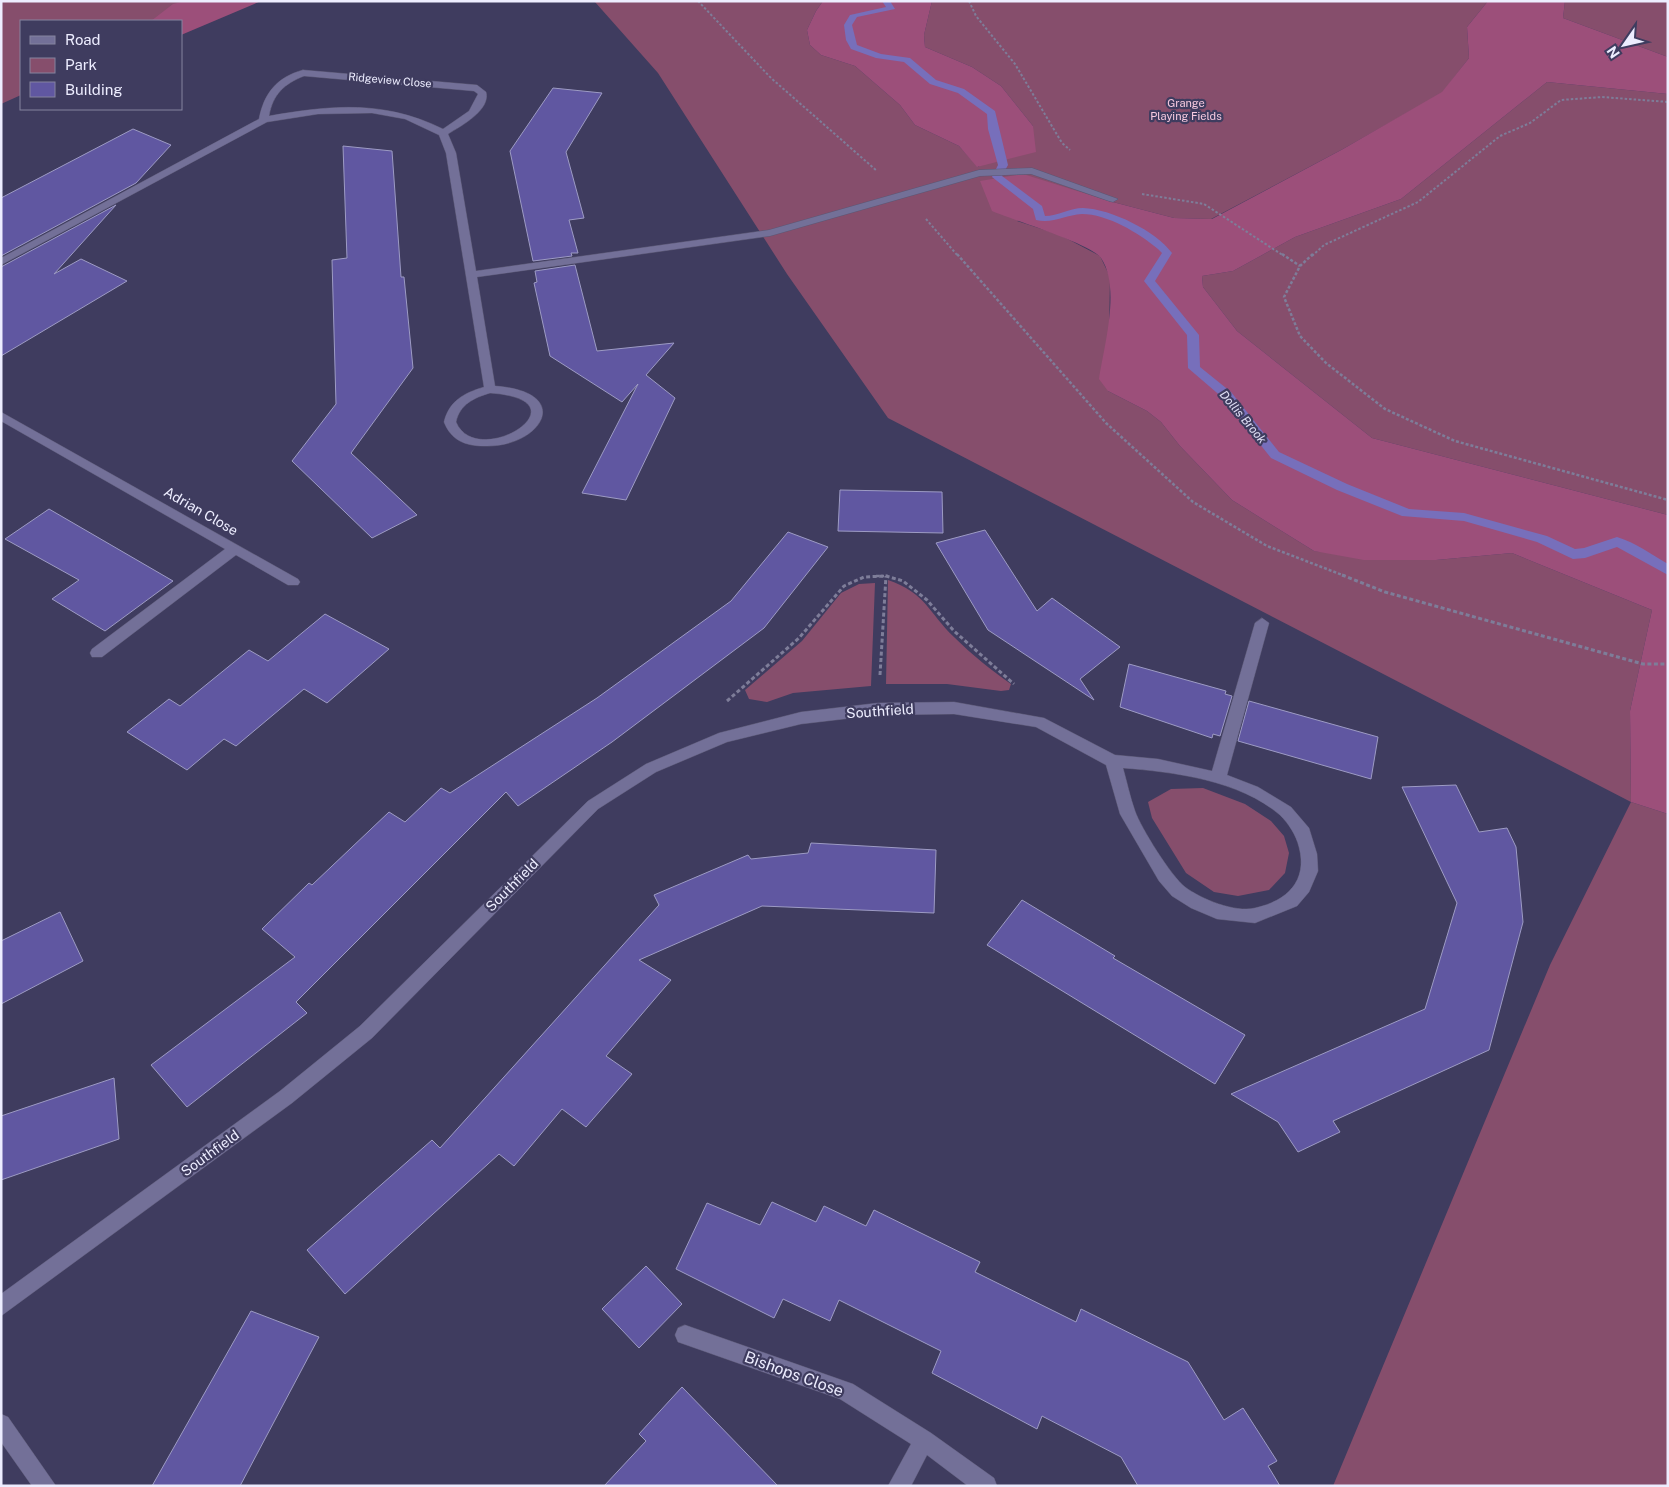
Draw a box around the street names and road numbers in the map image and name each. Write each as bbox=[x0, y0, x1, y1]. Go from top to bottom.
street label: Ridgeview Close bbox=[348, 70, 432, 90]
street label: Adrian Close bbox=[161, 483, 241, 539]
street label: Southfield bbox=[846, 701, 914, 721]
street label: Southfield bbox=[482, 855, 542, 915]
street label: Southfield bbox=[178, 1127, 242, 1179]
street label: Bishops Close bbox=[742, 1347, 846, 1401]

